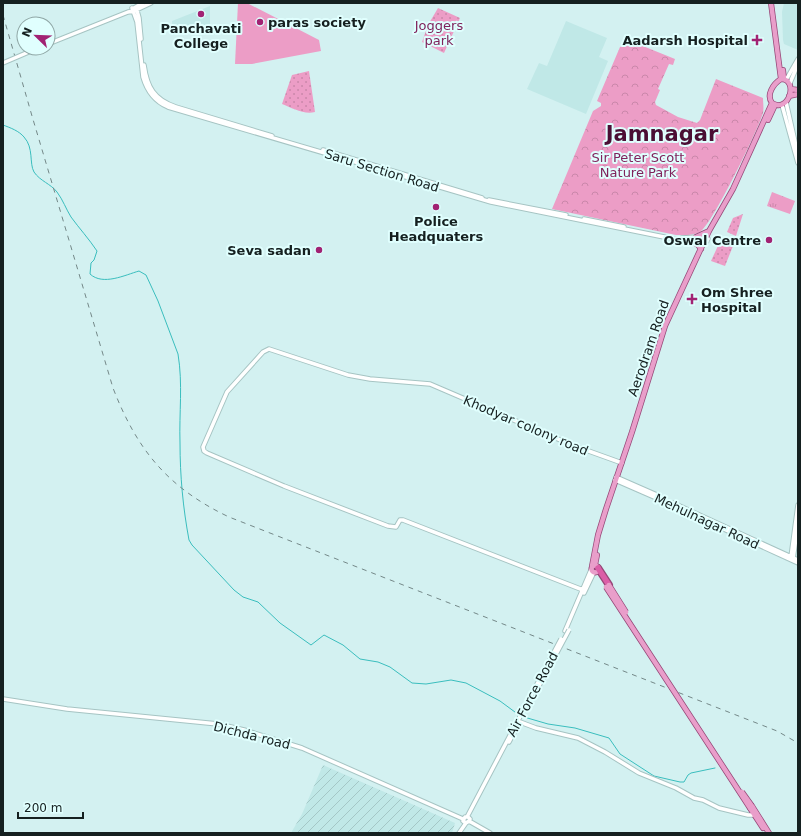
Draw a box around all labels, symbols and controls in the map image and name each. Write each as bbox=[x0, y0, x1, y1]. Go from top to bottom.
marker: Panchavati College bbox=[196, 9, 206, 19]
place label: paras society bbox=[268, 15, 366, 30]
north arrow bbox=[16, 16, 56, 56]
marker: paras society bbox=[255, 17, 265, 27]
park label: Joggers park bbox=[414, 18, 463, 48]
place label: Panchavati College bbox=[161, 21, 241, 51]
text: N bbox=[19, 26, 35, 39]
place label: Aadarsh Hospital bbox=[622, 33, 748, 48]
marker: Aadarsh Hospital bbox=[751, 34, 763, 46]
district label: Jamnagar bbox=[604, 122, 719, 146]
street label: Saru Section Road bbox=[323, 146, 441, 195]
park label: Sir Peter Scott Nature Park bbox=[592, 150, 684, 180]
marker: Police Headquaters bbox=[431, 202, 441, 212]
place label: Police Headquaters bbox=[389, 214, 483, 244]
place label: Oswal Centre bbox=[663, 233, 761, 248]
marker: Oswal Centre bbox=[764, 235, 774, 245]
place label: Seva sadan bbox=[227, 243, 311, 258]
marker: Seva sadan bbox=[314, 245, 324, 255]
place label: Om Shree Hospital bbox=[701, 285, 773, 315]
marker: Om Shree Hospital bbox=[686, 293, 698, 305]
street label: Aerodram Road bbox=[625, 298, 672, 398]
street label: Khodyar colony road bbox=[461, 392, 590, 459]
street label: Mehulnagar Road bbox=[652, 491, 762, 552]
street label: Air Force Road bbox=[504, 649, 561, 739]
street label: Dichda road bbox=[212, 719, 292, 752]
scale bar bbox=[18, 794, 83, 820]
text: 200 m bbox=[24, 801, 62, 815]

